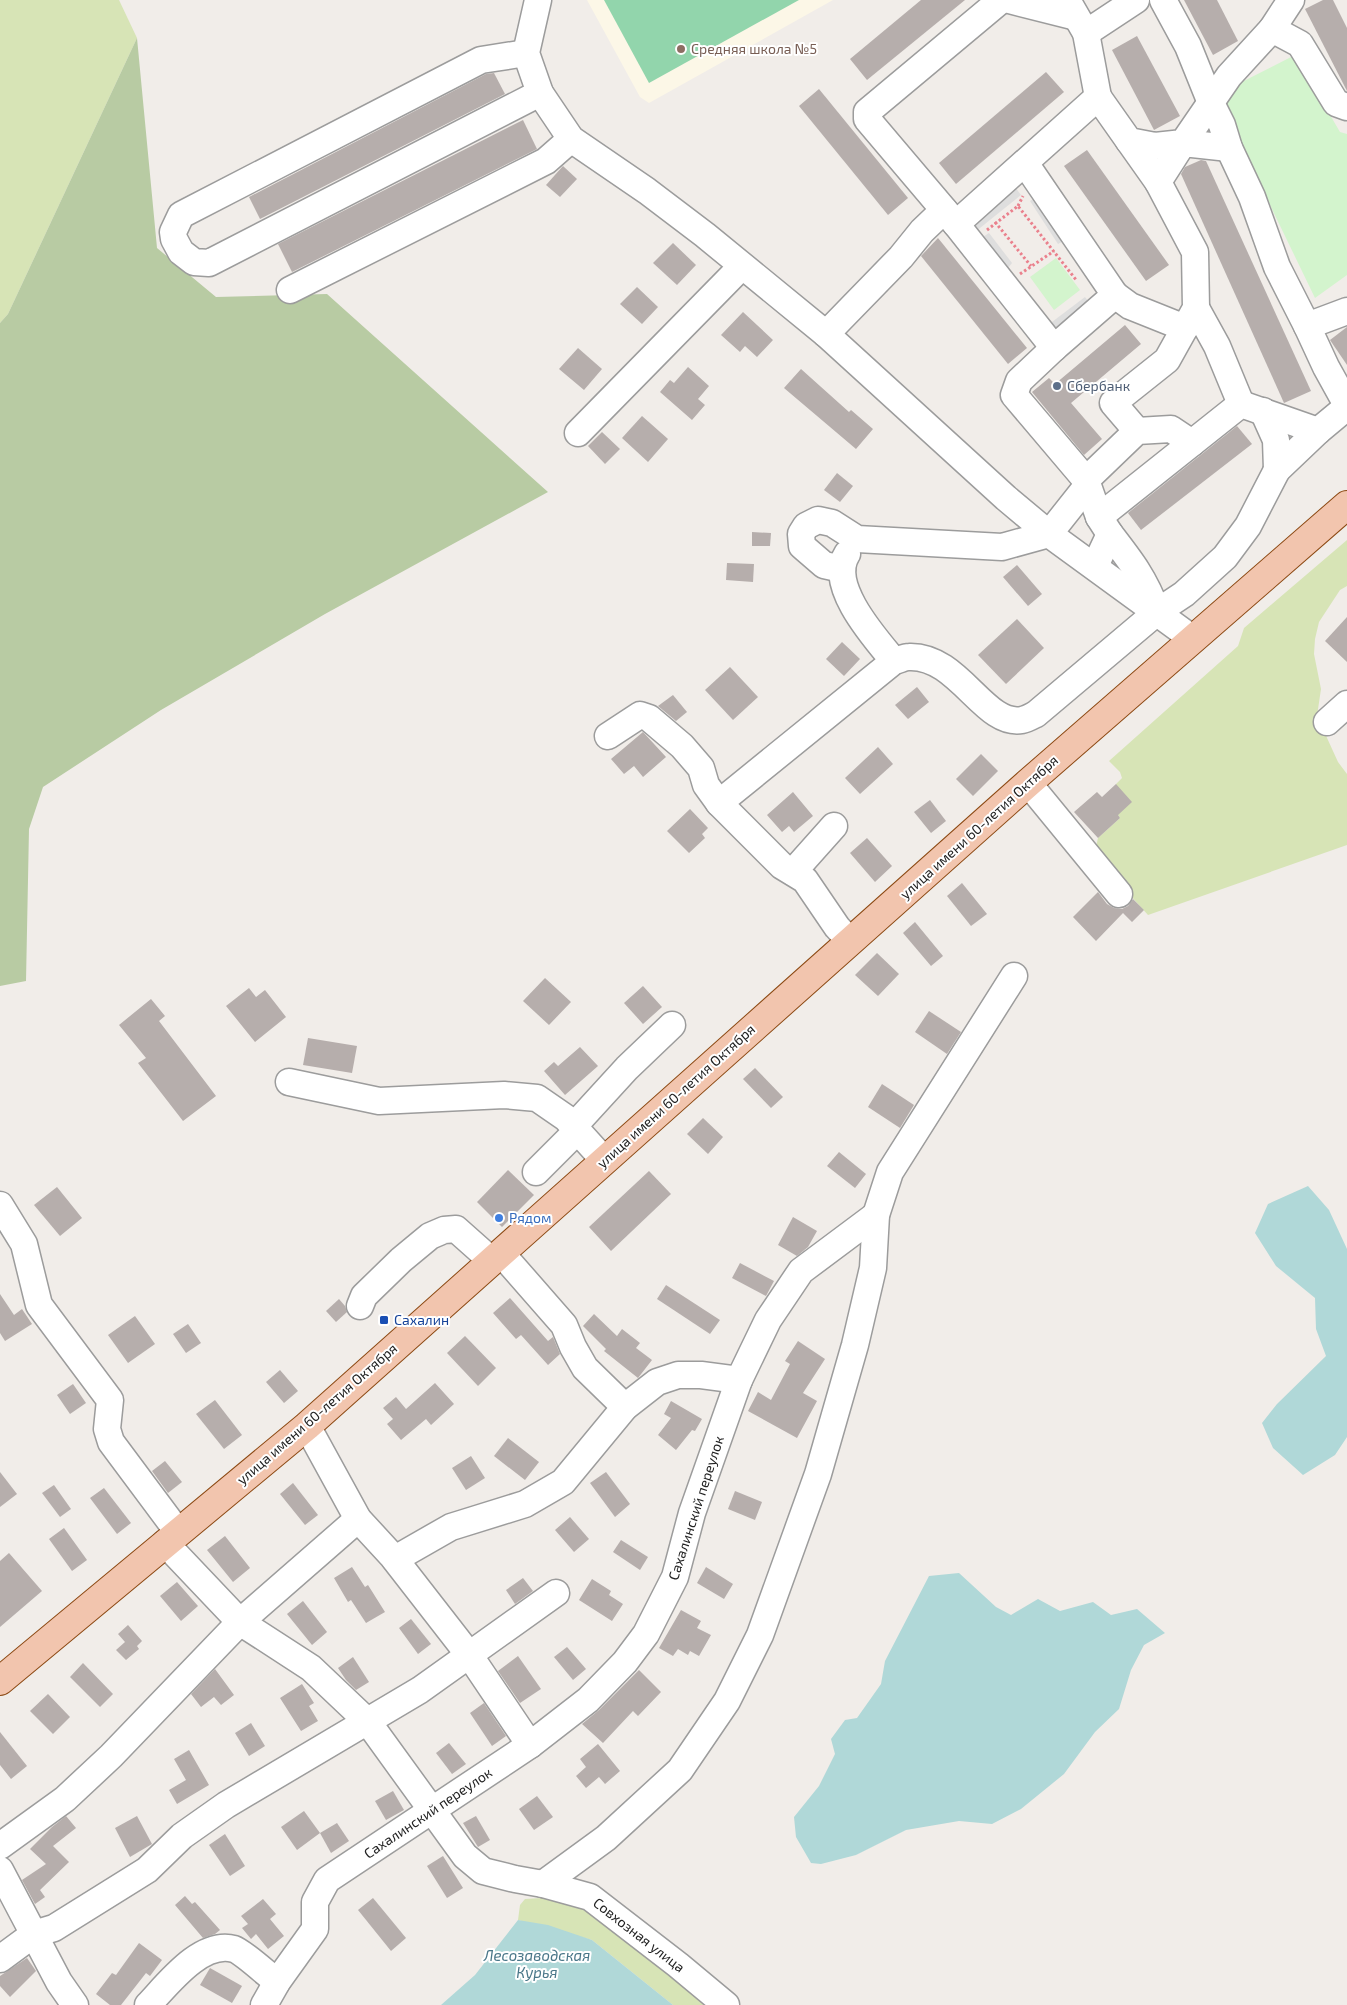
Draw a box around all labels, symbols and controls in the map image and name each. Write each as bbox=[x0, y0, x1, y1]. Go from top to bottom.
place label: Средняя школа №5 bbox=[691, 40, 817, 57]
marker: Средняя школа №5 bbox=[675, 43, 687, 55]
place label: Сбербанк bbox=[1067, 377, 1131, 394]
marker: Сбербанк bbox=[1051, 380, 1063, 392]
street label: улица имени 60-летия Октября bbox=[896, 751, 1061, 902]
street label: улица имени 60-летия Октября bbox=[593, 1020, 758, 1171]
place label: Рядом bbox=[509, 1209, 552, 1226]
marker: Рядом bbox=[493, 1212, 505, 1224]
place label: Сахалин bbox=[394, 1311, 449, 1328]
marker: Сахалин bbox=[378, 1314, 390, 1326]
street label: улица имени 60-летия Октября bbox=[233, 1339, 400, 1488]
street label: Сахалинский переулок bbox=[664, 1433, 727, 1582]
street label: Сахалинский переулок bbox=[361, 1763, 495, 1862]
street label: Совхозная улица bbox=[590, 1894, 688, 1976]
water label: Лесозаводская Курья bbox=[483, 1946, 590, 1981]

